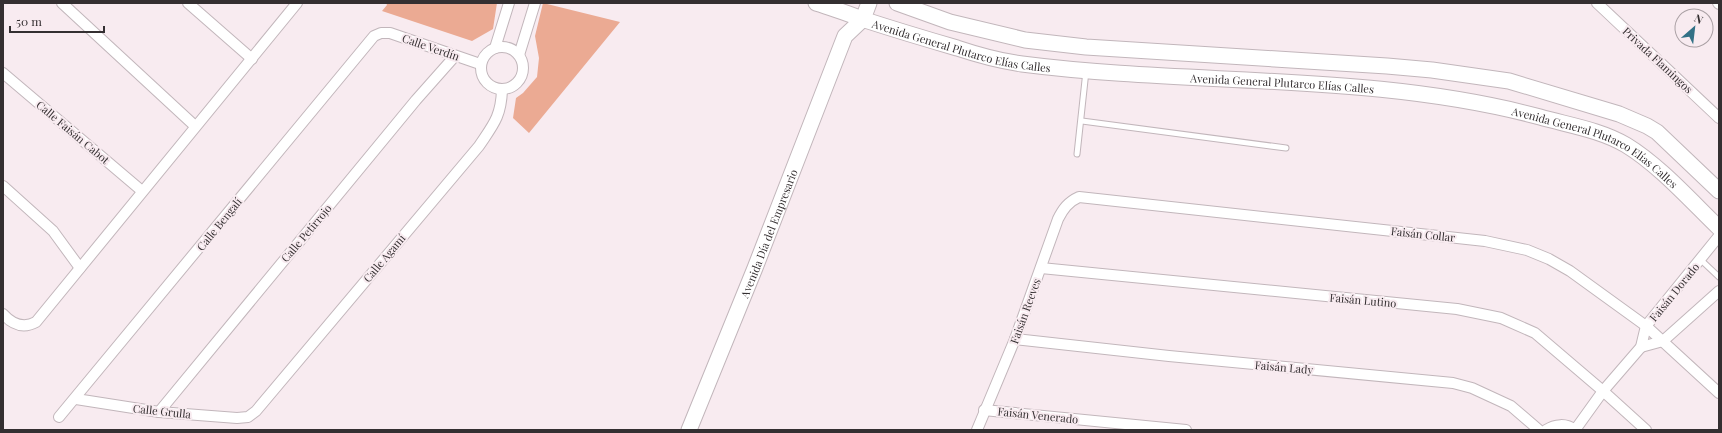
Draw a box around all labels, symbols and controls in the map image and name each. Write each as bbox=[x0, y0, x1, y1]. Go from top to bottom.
scale bar bbox=[10, 8, 104, 34]
north arrow bbox=[1674, 8, 1714, 48]
text: N bbox=[1692, 10, 1706, 27]
text: 50 m bbox=[16, 13, 42, 29]
street label: Avenida General Plutarco Elías Calles bbox=[870, 15, 1052, 75]
street label: Privada Flamingos bbox=[1620, 24, 1696, 96]
street label: Calle Verdín bbox=[400, 30, 462, 64]
street label: Avenida General Plutarco Elías Calles bbox=[1189, 70, 1375, 96]
street label: Calle Faisán Cabot bbox=[33, 97, 113, 167]
street label: Avenida General Plutarco Elías Calles bbox=[1510, 103, 1681, 191]
street label: Avenida Día del Empresario bbox=[736, 167, 800, 301]
street label: Calle Bengalí bbox=[193, 194, 245, 254]
street label: Calle Petirrojo bbox=[277, 201, 335, 265]
street label: Faisán Collar bbox=[1390, 223, 1456, 245]
street label: Calle Agamí bbox=[360, 231, 408, 285]
street label: Faisán Dorado bbox=[1646, 260, 1702, 324]
street label: Faisán Reeves bbox=[1006, 276, 1044, 346]
street label: Faisán Lutino bbox=[1329, 290, 1397, 310]
street label: Faisán Lady bbox=[1254, 357, 1314, 377]
street label: Calle Grulla bbox=[132, 400, 192, 422]
street label: Faisán Venerado bbox=[997, 403, 1079, 427]

